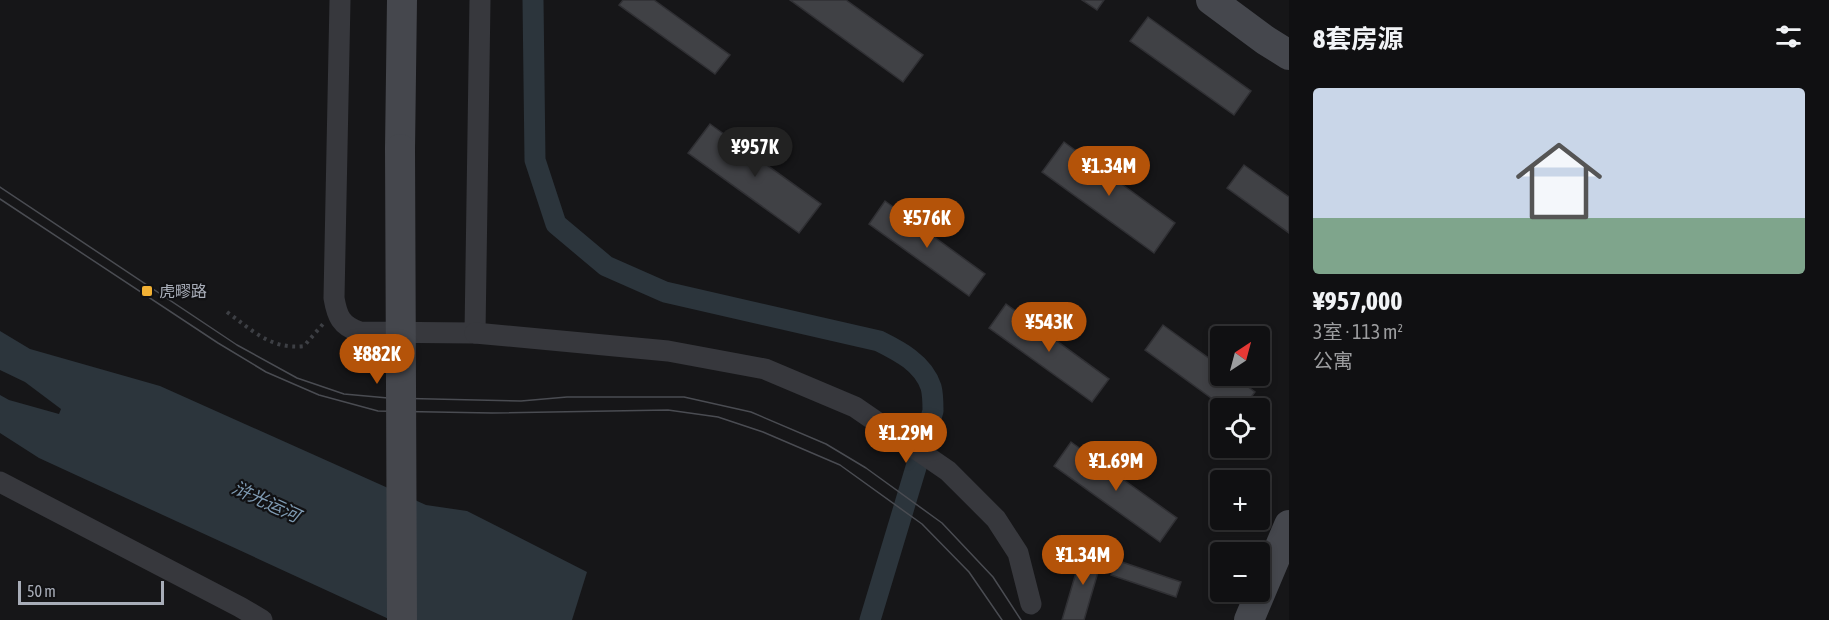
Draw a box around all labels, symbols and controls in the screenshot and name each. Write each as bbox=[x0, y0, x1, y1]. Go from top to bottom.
icon: filters bbox=[1772, 20, 1805, 53]
text: 8套房源 bbox=[1313, 24, 1403, 54]
pin: ¥957K bbox=[713, 127, 797, 178]
icon: home bbox=[1505, 127, 1613, 235]
text: ¥957K bbox=[732, 135, 778, 158]
pin: ¥1.34M bbox=[1060, 146, 1158, 197]
text: ¥1.34M bbox=[1082, 154, 1136, 177]
pin: ¥576K bbox=[885, 198, 969, 249]
text: ¥576K bbox=[904, 206, 950, 229]
place label: 虎疁路 bbox=[159, 282, 207, 300]
marker: 虎疁路 bbox=[140, 284, 154, 298]
text: ¥957,000 bbox=[1313, 286, 1403, 316]
pin: ¥543K bbox=[1007, 302, 1091, 353]
text: ¥543K bbox=[1026, 310, 1072, 333]
text: 3室 · 113 m² bbox=[1313, 320, 1403, 343]
north arrow bbox=[1210, 326, 1270, 386]
map controls bbox=[1210, 326, 1270, 602]
pin: ¥882K bbox=[335, 334, 419, 385]
text: ¥882K bbox=[354, 342, 400, 365]
text: 公寓 bbox=[1313, 349, 1353, 372]
button: locate bbox=[1210, 398, 1270, 458]
pin: ¥1.29M bbox=[857, 413, 955, 464]
text: ¥1.29M bbox=[879, 421, 933, 444]
pin: ¥1.69M bbox=[1067, 441, 1165, 492]
text: ¥1.69M bbox=[1089, 449, 1143, 472]
button: + bbox=[1210, 470, 1270, 530]
water label: 浒光运河 bbox=[229, 477, 306, 528]
pin: ¥1.34M bbox=[1034, 535, 1132, 586]
button: − bbox=[1210, 542, 1270, 602]
text: ¥1.34M bbox=[1056, 543, 1110, 566]
scale bar bbox=[18, 578, 164, 606]
text: 50 m bbox=[27, 582, 56, 600]

